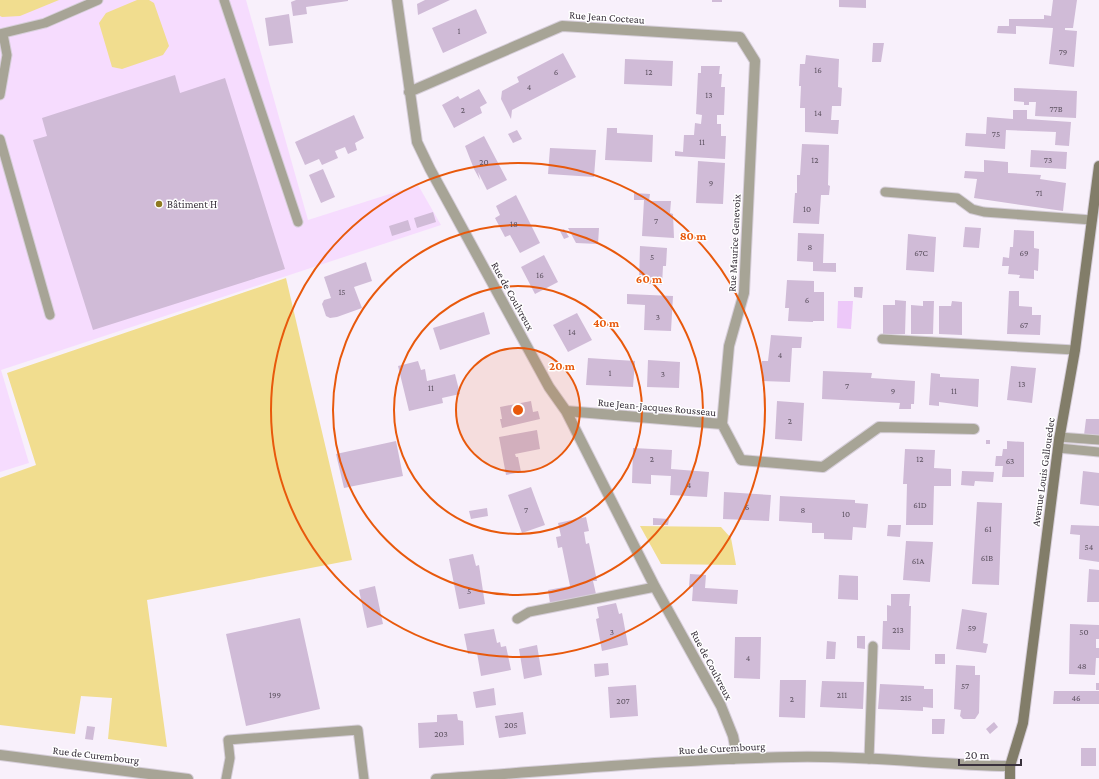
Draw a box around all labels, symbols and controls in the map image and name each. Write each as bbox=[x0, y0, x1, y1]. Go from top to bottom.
street label: Rue Jean Cocteau bbox=[569, 8, 645, 27]
house number: 1 bbox=[458, 26, 461, 36]
house number: 79 bbox=[1059, 47, 1068, 57]
house number: 16 bbox=[814, 65, 822, 75]
house number: 6 bbox=[554, 67, 559, 77]
house number: 12 bbox=[645, 67, 653, 77]
house number: 4 bbox=[527, 82, 532, 92]
house number: 13 bbox=[705, 90, 713, 100]
house number: 77B bbox=[1049, 104, 1063, 114]
house number: 2 bbox=[461, 105, 465, 115]
house number: 14 bbox=[814, 108, 822, 118]
house number: 75 bbox=[992, 129, 1000, 139]
house number: 11 bbox=[699, 137, 705, 147]
house number: 12 bbox=[811, 155, 819, 165]
house number: 73 bbox=[1044, 155, 1052, 165]
house number: 20 bbox=[479, 157, 489, 167]
house number: 9 bbox=[709, 178, 714, 188]
house number: 71 bbox=[1035, 188, 1043, 198]
street label: Rue Maurice Genevoix bbox=[725, 194, 743, 292]
place label: Bâtiment H bbox=[167, 198, 217, 210]
marker: Bâtiment H bbox=[154, 199, 164, 209]
house number: 10 bbox=[803, 204, 811, 214]
house number: 7 bbox=[654, 216, 658, 226]
house number: 18 bbox=[510, 219, 518, 229]
text: 80 m bbox=[680, 229, 707, 243]
house number: 8 bbox=[808, 242, 813, 252]
house number: 67C bbox=[914, 248, 928, 258]
house number: 69 bbox=[1020, 248, 1029, 258]
house number: 5 bbox=[650, 252, 654, 262]
street label: Rue de Coulvreux bbox=[489, 260, 537, 332]
house number: 16 bbox=[536, 270, 544, 280]
text: 60 m bbox=[636, 272, 663, 286]
house number: 15 bbox=[338, 287, 346, 297]
house number: 6 bbox=[805, 295, 810, 305]
house number: 3 bbox=[656, 312, 660, 322]
text: 40 m bbox=[593, 316, 620, 330]
house number: 67 bbox=[1020, 320, 1028, 330]
house number: 14 bbox=[568, 327, 576, 337]
house number: 4 bbox=[778, 350, 783, 360]
text: 20 m bbox=[549, 359, 576, 373]
house number: 1 bbox=[609, 368, 612, 378]
house number: 3 bbox=[661, 369, 665, 379]
house number: 13 bbox=[1018, 379, 1026, 389]
house number: 7 bbox=[845, 381, 849, 391]
house number: 11 bbox=[428, 383, 434, 393]
house number: 9 bbox=[891, 386, 896, 396]
house number: 11 bbox=[951, 386, 957, 396]
street label: Rue Jean-Jacques Rousseau bbox=[597, 396, 717, 419]
centre of rings bbox=[511, 403, 525, 417]
house number: 2 bbox=[788, 416, 792, 426]
street label: Avenue Louis Gallouedec bbox=[1029, 416, 1057, 527]
house number: 2 bbox=[650, 454, 654, 464]
house number: 12 bbox=[916, 454, 924, 464]
house number: 63 bbox=[1006, 456, 1014, 466]
house number: 4 bbox=[687, 480, 692, 490]
house number: 61D bbox=[913, 500, 927, 510]
house number: 6 bbox=[745, 502, 750, 512]
house number: 7 bbox=[524, 505, 528, 515]
house number: 8 bbox=[801, 505, 806, 515]
house number: 10 bbox=[842, 509, 850, 519]
house number: 61 bbox=[984, 524, 992, 534]
house number: 54 bbox=[1085, 542, 1094, 552]
house number: 61B bbox=[981, 553, 993, 563]
house number: 61A bbox=[912, 556, 925, 566]
house number: 5 bbox=[467, 586, 471, 596]
house number: 59 bbox=[968, 623, 977, 633]
house number: 213 bbox=[892, 625, 904, 635]
house number: 3 bbox=[610, 627, 614, 637]
house number: 50 bbox=[1079, 627, 1089, 637]
street label: Rue de Coulvreux bbox=[689, 628, 735, 702]
house number: 4 bbox=[746, 653, 751, 663]
house number: 48 bbox=[1077, 661, 1087, 671]
house number: 57 bbox=[961, 681, 969, 691]
house number: 199 bbox=[269, 690, 281, 700]
house number: 211 bbox=[837, 690, 847, 700]
house number: 215 bbox=[900, 693, 912, 703]
house number: 46 bbox=[1071, 693, 1081, 703]
house number: 2 bbox=[790, 694, 794, 704]
house number: 207 bbox=[616, 696, 630, 706]
house number: 205 bbox=[504, 720, 518, 730]
house number: 203 bbox=[434, 729, 448, 739]
street label: Rue de Curembourg bbox=[678, 740, 766, 757]
scale bar bbox=[959, 741, 1021, 767]
street label: Rue de Curembourg bbox=[52, 744, 141, 767]
text: 20 m bbox=[965, 748, 990, 762]

